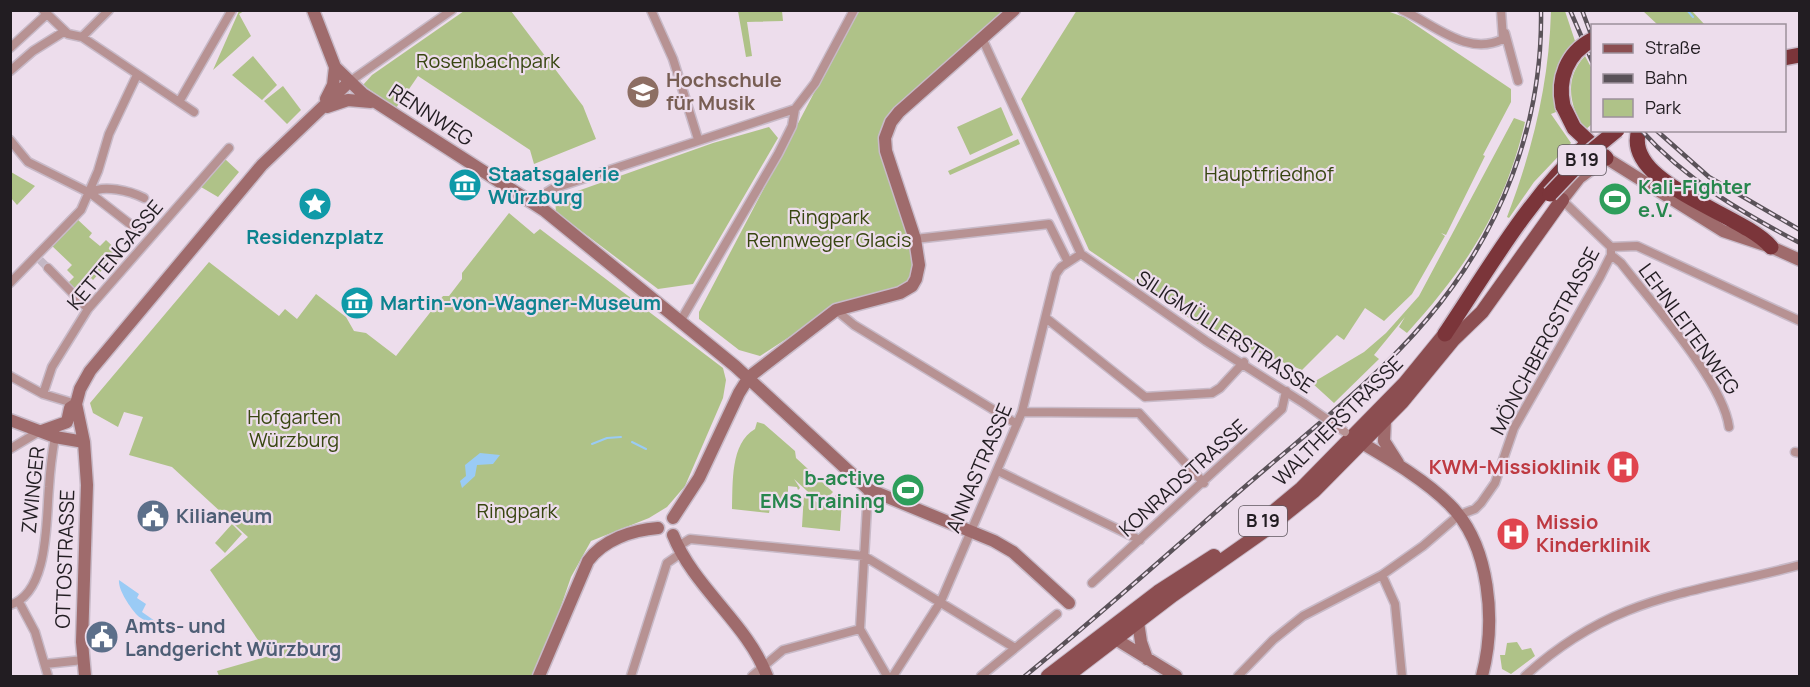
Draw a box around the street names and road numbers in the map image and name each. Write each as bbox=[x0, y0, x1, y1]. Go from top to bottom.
street label: RENNWEG bbox=[384, 77, 478, 152]
road number: B 19 bbox=[1558, 145, 1606, 175]
street label: KETTENGASSE bbox=[61, 194, 169, 315]
street label: MÖNCHBERGSTRASSE bbox=[1484, 242, 1606, 439]
street label: LEHNLEITENWEG bbox=[1633, 258, 1746, 400]
street label: SILIGMÜLLERSTRASSE bbox=[1131, 264, 1319, 399]
street label: WALTHERSTRASSE bbox=[1267, 350, 1408, 491]
street label: ANNASTRASSE bbox=[939, 399, 1018, 537]
street label: KONRADSTRASSE bbox=[1113, 413, 1252, 542]
street label: ZWINGER bbox=[15, 445, 51, 535]
street label: OTTOSTRASSE bbox=[49, 489, 80, 629]
road number: B 19 bbox=[1239, 506, 1287, 536]

